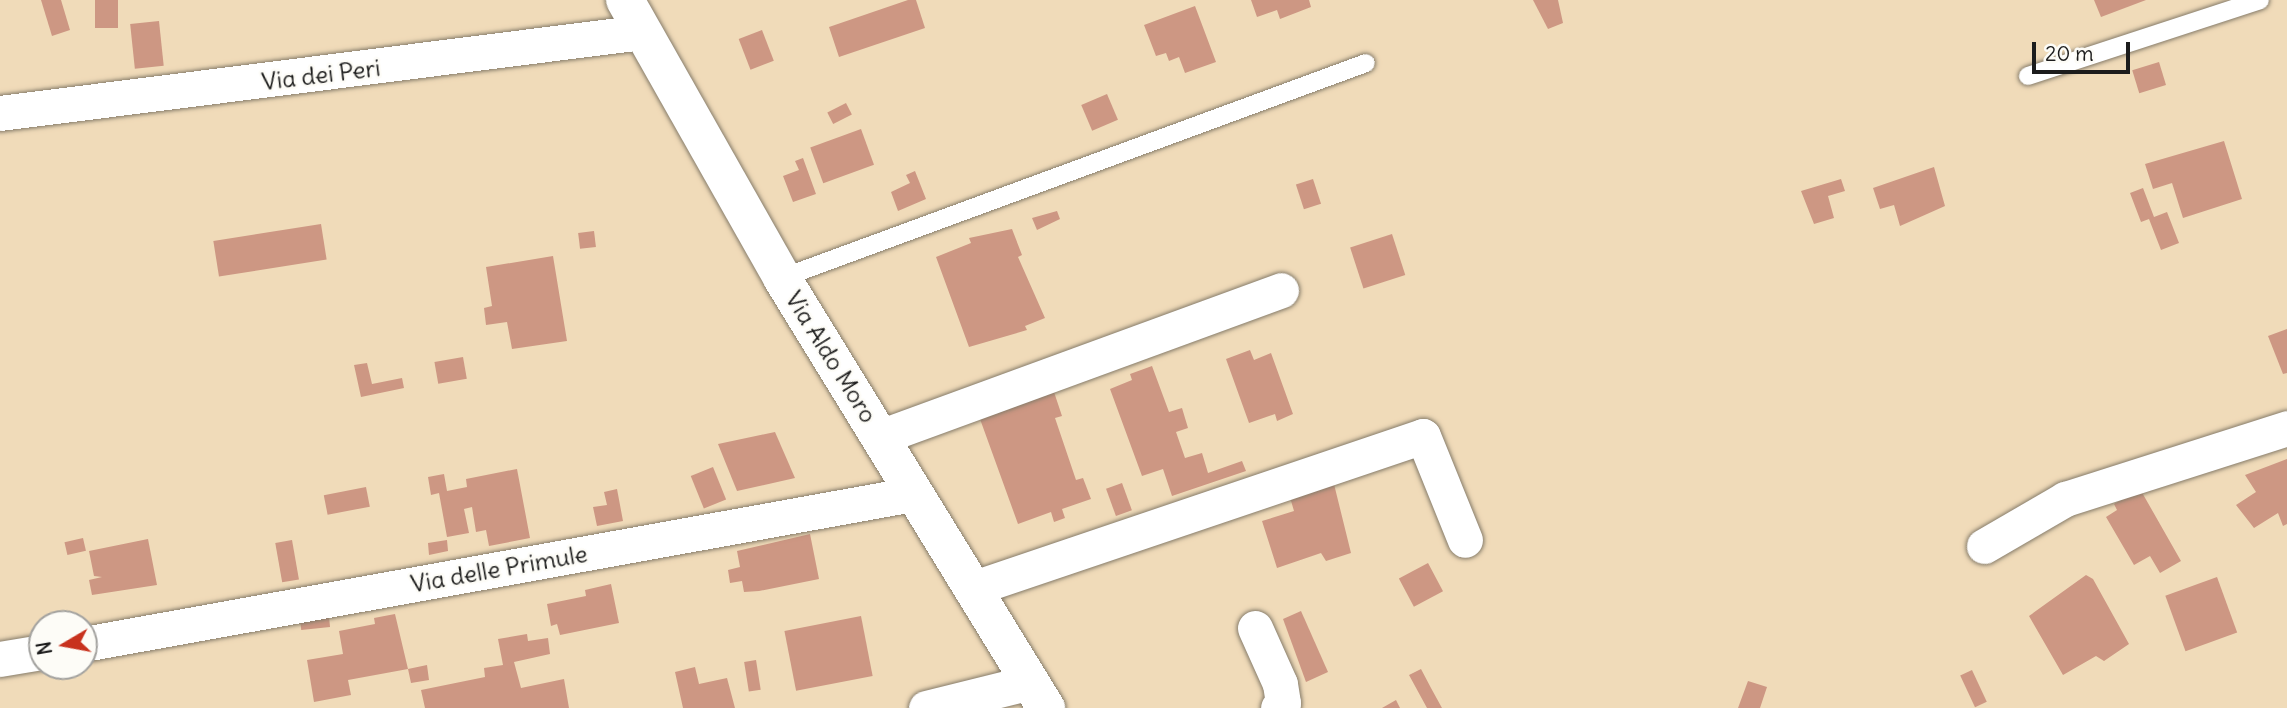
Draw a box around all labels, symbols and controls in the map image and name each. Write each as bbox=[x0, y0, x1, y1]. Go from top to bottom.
scale bar bbox=[2035, 28, 2133, 72]
text: 20 m bbox=[2045, 40, 2094, 67]
street label: Via dei Peri bbox=[260, 53, 382, 97]
street label: Via Aldo Moro bbox=[779, 286, 883, 428]
street label: Via delle Primule bbox=[408, 539, 590, 599]
north arrow bbox=[28, 610, 98, 680]
text: N bbox=[31, 640, 57, 657]

